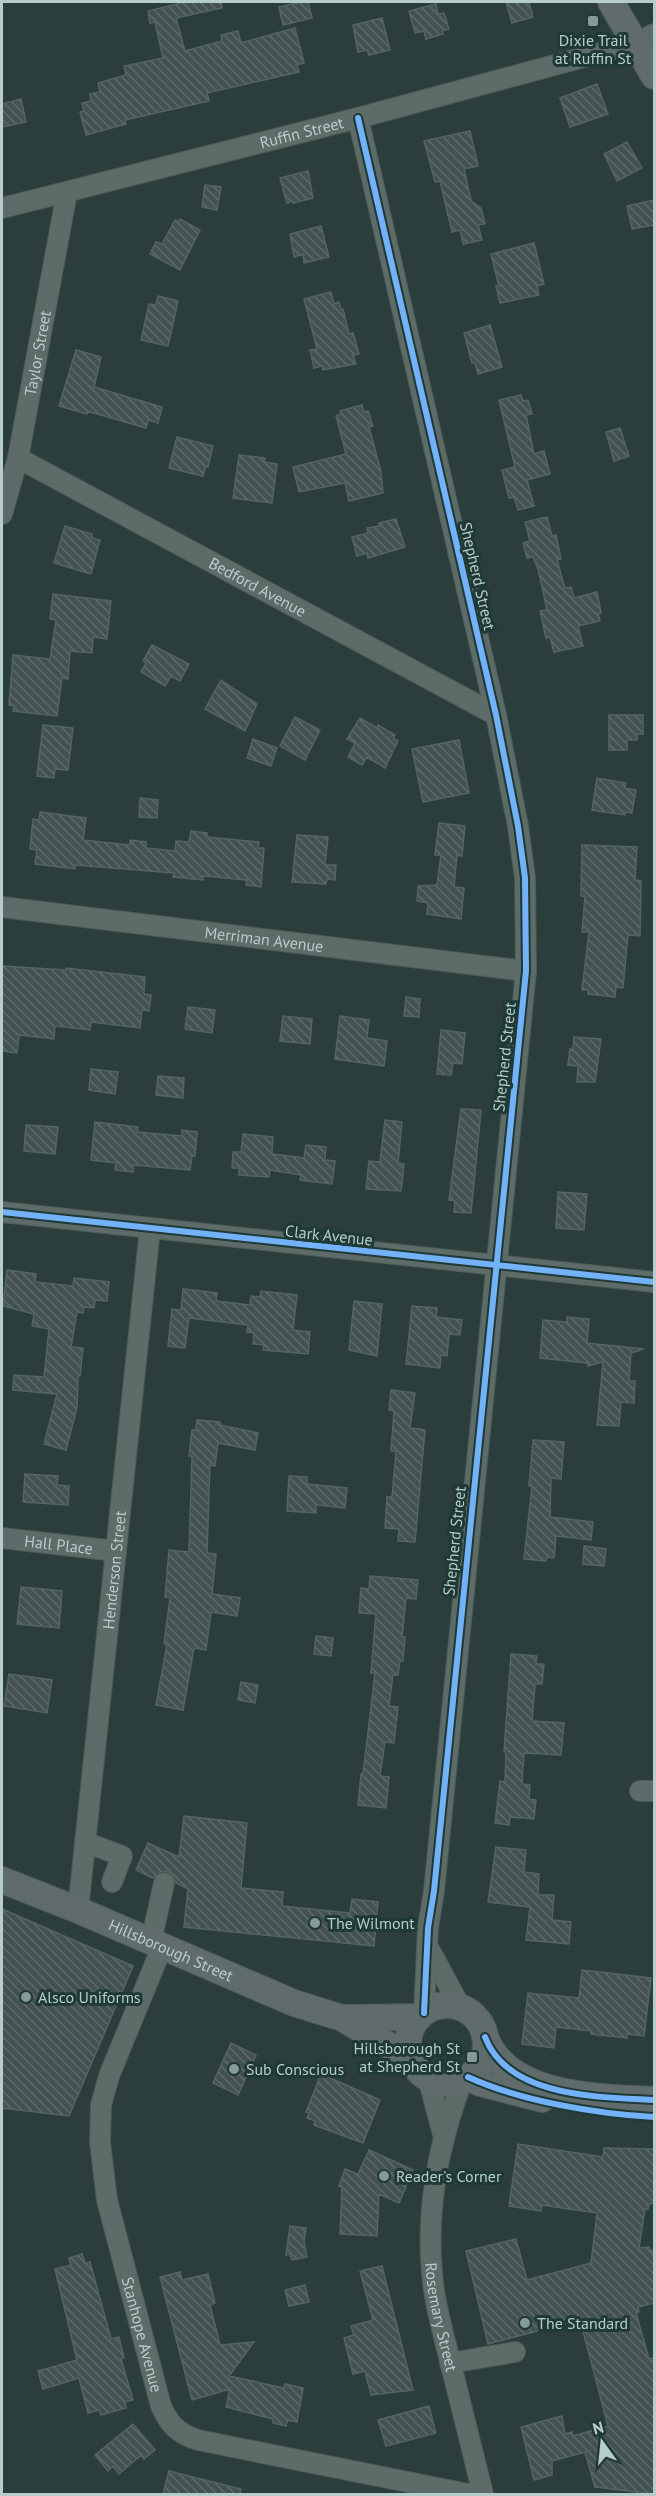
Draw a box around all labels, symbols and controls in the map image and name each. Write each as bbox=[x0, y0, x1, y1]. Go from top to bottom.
marker: Dixie Trail at Ruffin St bbox=[586, 14, 600, 28]
place label: Dixie Trail at Ruffin St bbox=[555, 30, 632, 68]
street label: Ruffin Street bbox=[258, 112, 346, 152]
street label: Taylor Street bbox=[20, 308, 55, 397]
street label: Shepherd Street bbox=[456, 520, 500, 632]
street label: Bedford Avenue bbox=[205, 553, 310, 621]
street label: Merriman Avenue bbox=[204, 922, 325, 956]
street label: Shepherd Street bbox=[488, 1001, 520, 1113]
street label: Clark Avenue bbox=[284, 1220, 374, 1250]
street label: Shepherd Street bbox=[438, 1485, 470, 1597]
street label: Henderson Street bbox=[98, 1509, 130, 1630]
street label: Hall Place bbox=[23, 1531, 94, 1558]
place label: The Wilmont bbox=[327, 1913, 415, 1933]
street label: Hillsborough Street bbox=[106, 1914, 237, 1986]
marker: The Wilmont bbox=[308, 1916, 322, 1930]
place label: Alsco Uniforms bbox=[38, 1987, 141, 2007]
marker: Alsco Uniforms bbox=[19, 1990, 33, 2004]
place label: Hillsborough St at Shepherd St bbox=[353, 2038, 461, 2076]
marker: Hillsborough St at Shepherd St bbox=[465, 2050, 479, 2064]
place label: Sub Conscious bbox=[246, 2059, 344, 2079]
marker: Sub Conscious bbox=[227, 2062, 241, 2076]
place label: Reader's Corner bbox=[396, 2166, 502, 2186]
marker: Reader's Corner bbox=[377, 2169, 391, 2183]
street label: Rosemary Street bbox=[421, 2262, 462, 2374]
street label: Stanhope Avenue bbox=[118, 2275, 167, 2394]
place label: The Standard bbox=[537, 2313, 628, 2333]
marker: The Standard bbox=[518, 2316, 532, 2330]
north arrow bbox=[572, 2412, 632, 2472]
text: N bbox=[590, 2416, 606, 2439]

